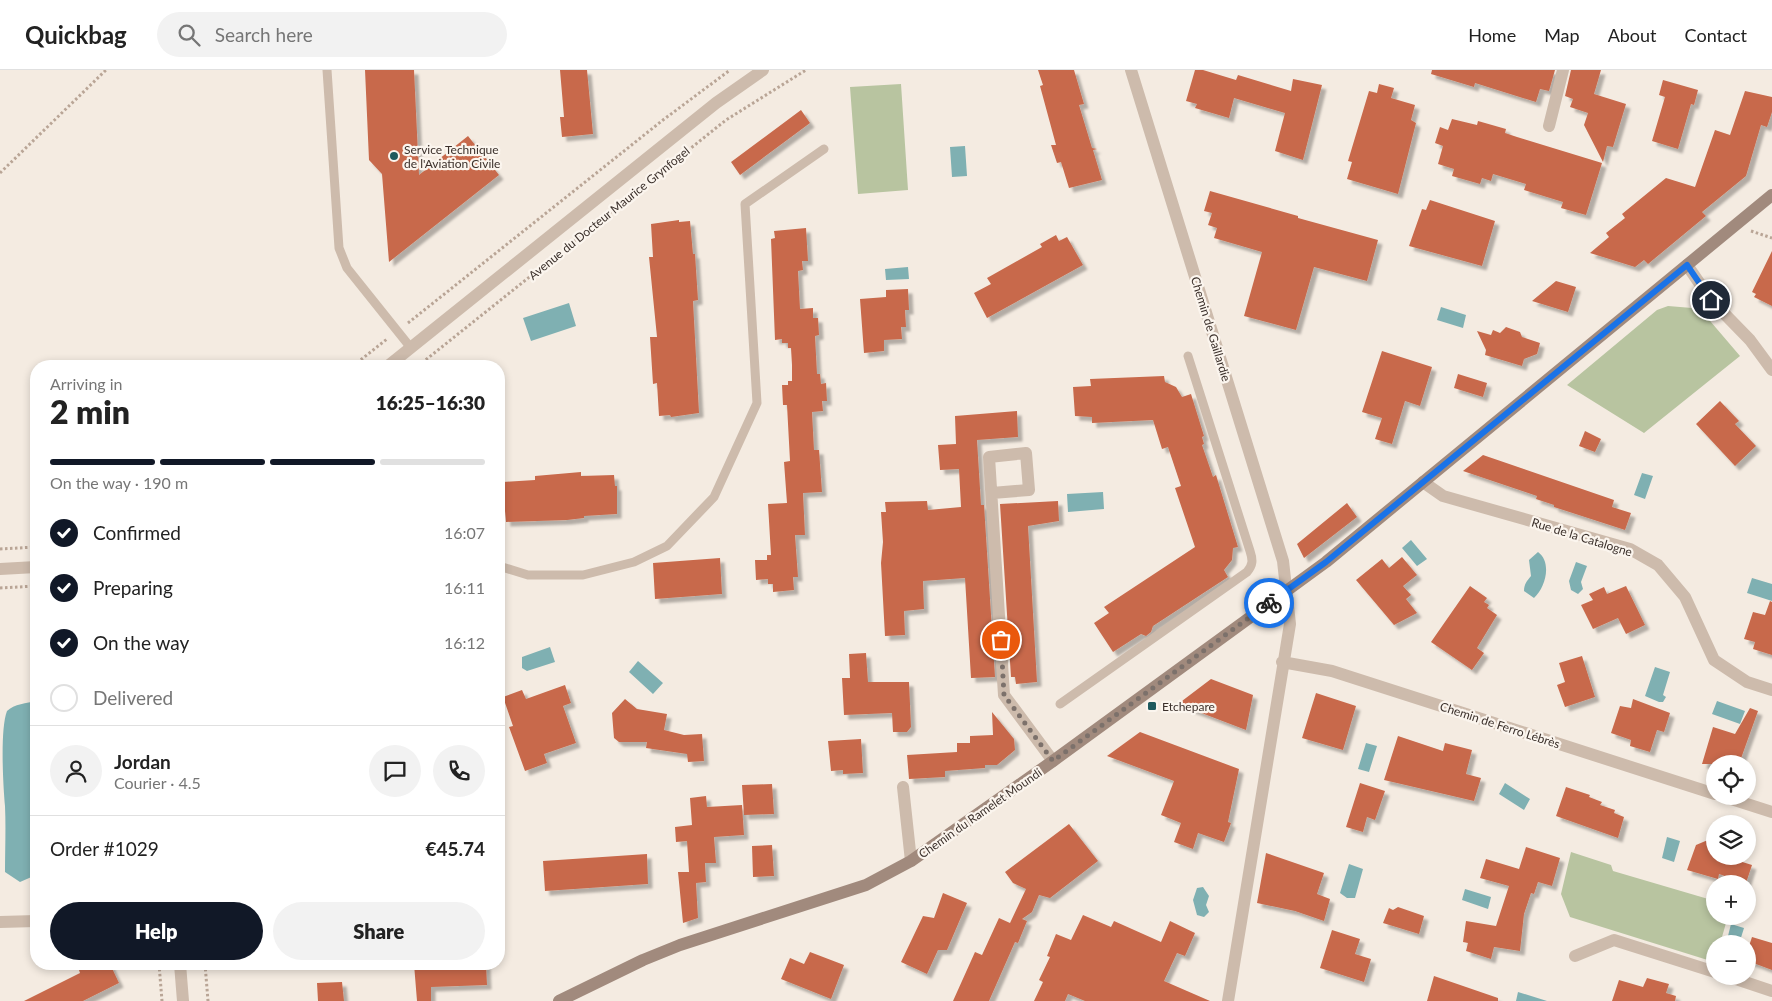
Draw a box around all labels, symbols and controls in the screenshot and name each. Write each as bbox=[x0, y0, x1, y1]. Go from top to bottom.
search box bbox=[157, 12, 507, 57]
text: Quickbag bbox=[25, 20, 127, 49]
icon: search bbox=[175, 21, 203, 49]
text: Search here bbox=[215, 23, 313, 46]
text: Home bbox=[1468, 24, 1516, 46]
text: Map bbox=[1544, 24, 1580, 46]
text: About bbox=[1608, 24, 1657, 46]
text: Contact bbox=[1685, 24, 1747, 46]
place label: Service Technique de l'Aviation Civile bbox=[404, 142, 500, 171]
street label: Avenue du Docteur Maurice Grynfogel bbox=[525, 143, 693, 283]
marker: Service Technique de l'Aviation Civile bbox=[388, 150, 400, 162]
street label: Chemin de Gaillardie bbox=[1188, 275, 1234, 383]
pin bbox=[1690, 279, 1732, 321]
icon: home bbox=[1697, 286, 1725, 314]
text: Arriving in bbox=[50, 374, 123, 393]
text: 16:25–16:30 bbox=[376, 391, 485, 414]
text: 2 min bbox=[50, 392, 130, 431]
text: On the way · 190 m bbox=[50, 473, 188, 492]
street label: Rue de la Catalogne bbox=[1530, 515, 1634, 559]
icon: check bbox=[50, 519, 78, 547]
text: Confirmed bbox=[93, 521, 181, 544]
text: 16:07 bbox=[444, 523, 485, 542]
icon: check bbox=[50, 574, 78, 602]
text: Preparing bbox=[93, 576, 173, 599]
text: 16:11 bbox=[444, 578, 485, 597]
courier bbox=[1244, 578, 1294, 628]
icon: bike bbox=[1255, 589, 1283, 617]
pin bbox=[980, 619, 1022, 661]
icon: bag bbox=[987, 626, 1015, 654]
icon: check bbox=[50, 629, 78, 657]
text: On the way bbox=[93, 631, 189, 654]
text: 16:12 bbox=[444, 633, 485, 652]
text: Delivered bbox=[93, 686, 173, 709]
place label: Etchepare bbox=[1162, 699, 1215, 714]
street label: Chemin de Ferro Lébrès bbox=[1438, 699, 1562, 751]
marker: Etchepare bbox=[1146, 700, 1158, 712]
button: person bbox=[50, 745, 102, 797]
button: chat bbox=[369, 745, 421, 797]
button: phone bbox=[433, 745, 485, 797]
text: Jordan bbox=[114, 750, 171, 773]
map controls bbox=[1706, 755, 1756, 985]
button: locate bbox=[1706, 755, 1756, 805]
street label: Chemin du Ramelet Moundi bbox=[916, 765, 1045, 861]
text: Courier · 4.5 bbox=[114, 773, 201, 792]
button: layers bbox=[1706, 815, 1756, 865]
text: Order #1029 bbox=[50, 837, 159, 860]
text: €45.74 bbox=[425, 837, 485, 860]
button: + bbox=[1706, 875, 1756, 925]
button: Help bbox=[50, 902, 263, 960]
button: Share bbox=[273, 902, 485, 960]
button: − bbox=[1706, 935, 1756, 985]

